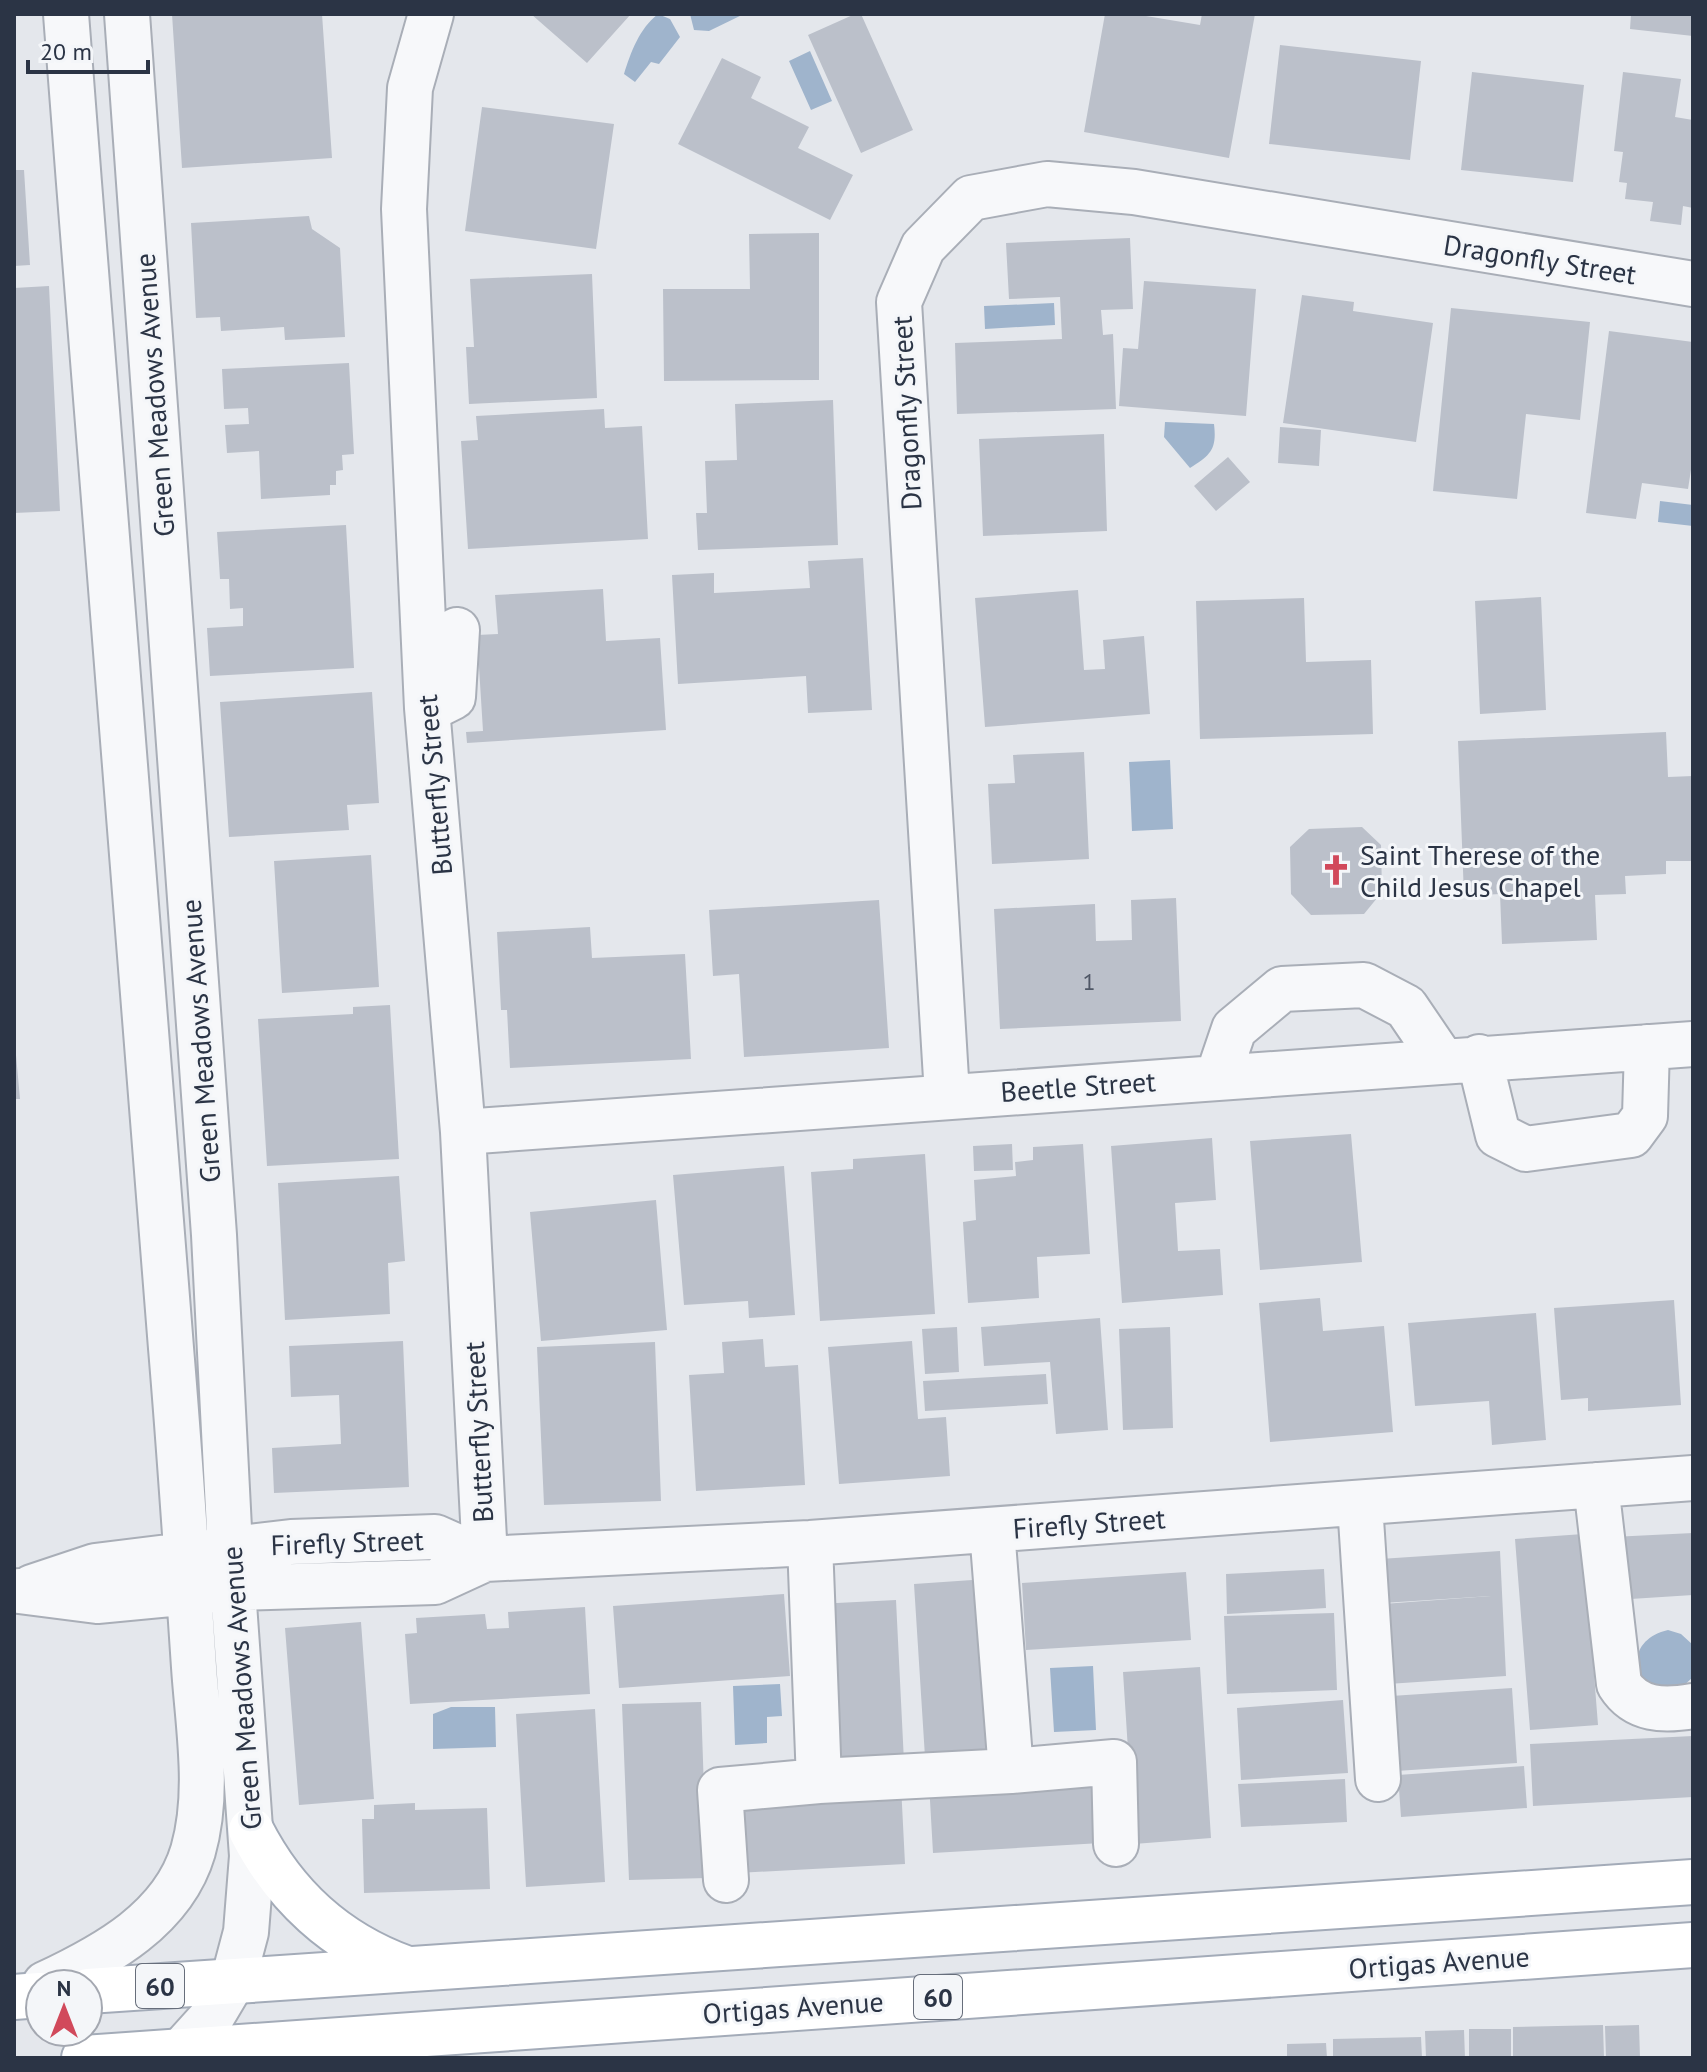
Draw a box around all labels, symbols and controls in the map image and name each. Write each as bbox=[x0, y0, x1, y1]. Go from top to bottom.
scale bar bbox=[28, 24, 148, 74]
text: 20 m bbox=[40, 36, 92, 67]
street label: Dragonfly Street bbox=[1441, 226, 1639, 293]
street label: Green Meadows Avenue bbox=[126, 252, 182, 538]
street label: Dragonfly Street bbox=[882, 314, 930, 511]
street label: Butterfly Street bbox=[408, 693, 460, 877]
place label: Saint Therese of the Child Jesus Chapel bbox=[1360, 836, 1600, 905]
church icon: Saint Therese of the Child Jesus Chapel bbox=[1319, 853, 1353, 887]
street label: Green Meadows Avenue bbox=[172, 898, 228, 1184]
house number: 1 bbox=[1082, 966, 1096, 997]
street label: Beetle Street bbox=[999, 1062, 1157, 1110]
street label: Butterfly Street bbox=[455, 1340, 501, 1523]
street label: Firefly Street bbox=[1011, 1499, 1167, 1547]
street label: Firefly Street bbox=[270, 1521, 425, 1563]
street label: Green Meadows Avenue bbox=[213, 1545, 269, 1831]
street label: Ortigas Avenue bbox=[1347, 1937, 1531, 1987]
road number: 60 bbox=[136, 1964, 184, 2008]
north arrow bbox=[24, 1968, 104, 2048]
text: N bbox=[57, 1974, 71, 2002]
road number: 60 bbox=[914, 1975, 962, 2019]
street label: Ortigas Avenue bbox=[701, 1982, 885, 2032]

